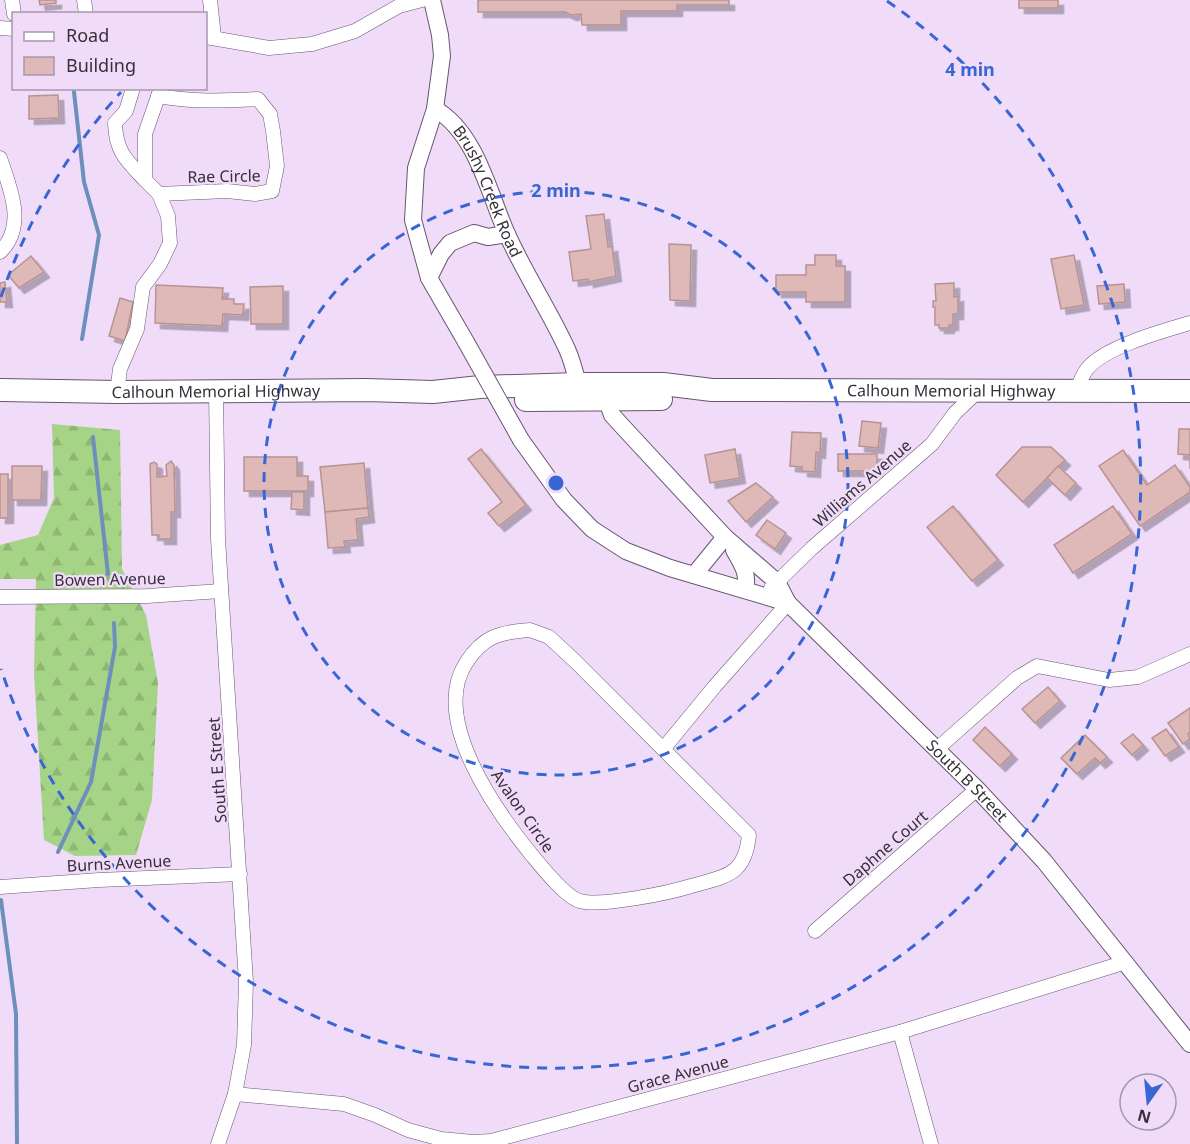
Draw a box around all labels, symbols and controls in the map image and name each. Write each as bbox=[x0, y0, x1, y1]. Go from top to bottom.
legend bbox=[12, 12, 207, 90]
text: Road bbox=[66, 23, 109, 47]
text: Building bbox=[66, 53, 136, 77]
text: 4 min bbox=[945, 57, 995, 81]
street label: Brushy Creek Road bbox=[448, 121, 527, 261]
street label: Rae Circle bbox=[187, 164, 261, 188]
text: 2 min bbox=[531, 178, 581, 202]
street label: Calhoun Memorial Highway bbox=[112, 379, 321, 403]
street label: Calhoun Memorial Highway bbox=[847, 379, 1056, 402]
street label: Williams Avenue bbox=[808, 434, 916, 532]
centre of rings bbox=[546, 473, 566, 493]
street label: Bowen Avenue bbox=[54, 567, 166, 591]
street label: South E Street bbox=[202, 716, 232, 824]
street label: South B Street bbox=[922, 734, 1013, 827]
street label: Avalon Circle bbox=[486, 765, 560, 857]
street label: Daphne Court bbox=[838, 805, 932, 891]
street label: Burns Avenue bbox=[66, 849, 172, 877]
street label: Grace Avenue bbox=[625, 1050, 731, 1098]
north arrow bbox=[1118, 1072, 1178, 1132]
text: N bbox=[1135, 1104, 1153, 1129]

